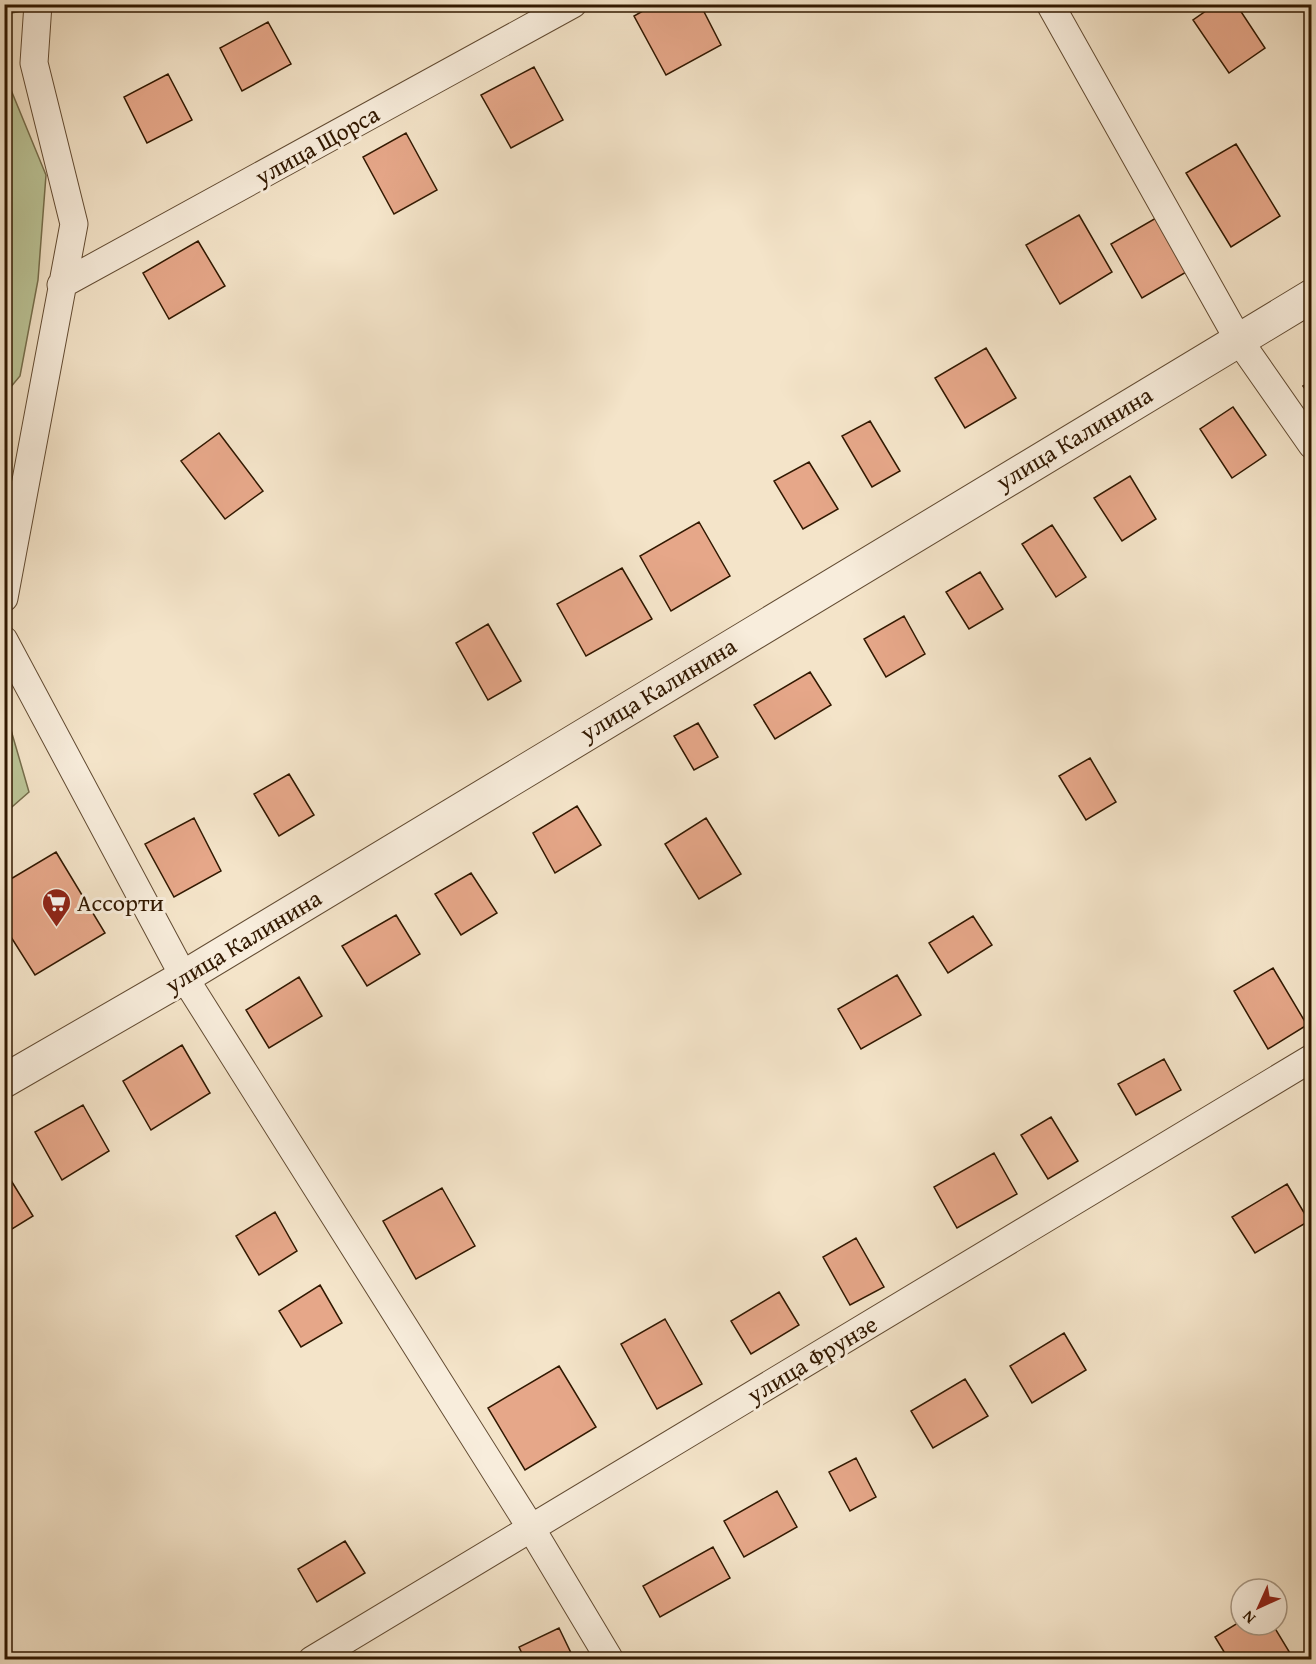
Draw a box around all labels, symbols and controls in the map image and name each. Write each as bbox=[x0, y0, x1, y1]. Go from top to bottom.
street label: улица Щорса bbox=[247, 96, 386, 194]
street label: улица Калинина bbox=[988, 377, 1159, 499]
street label: улица Калинина bbox=[572, 628, 743, 750]
street label: улица Калинина bbox=[157, 880, 328, 1002]
place label: Ассорти bbox=[77, 885, 164, 920]
supermarket icon: Ассорти bbox=[40, 886, 72, 928]
street label: улица Фрунзе bbox=[739, 1306, 884, 1412]
north arrow bbox=[1229, 1577, 1289, 1637]
text: N bbox=[1236, 1605, 1261, 1630]

